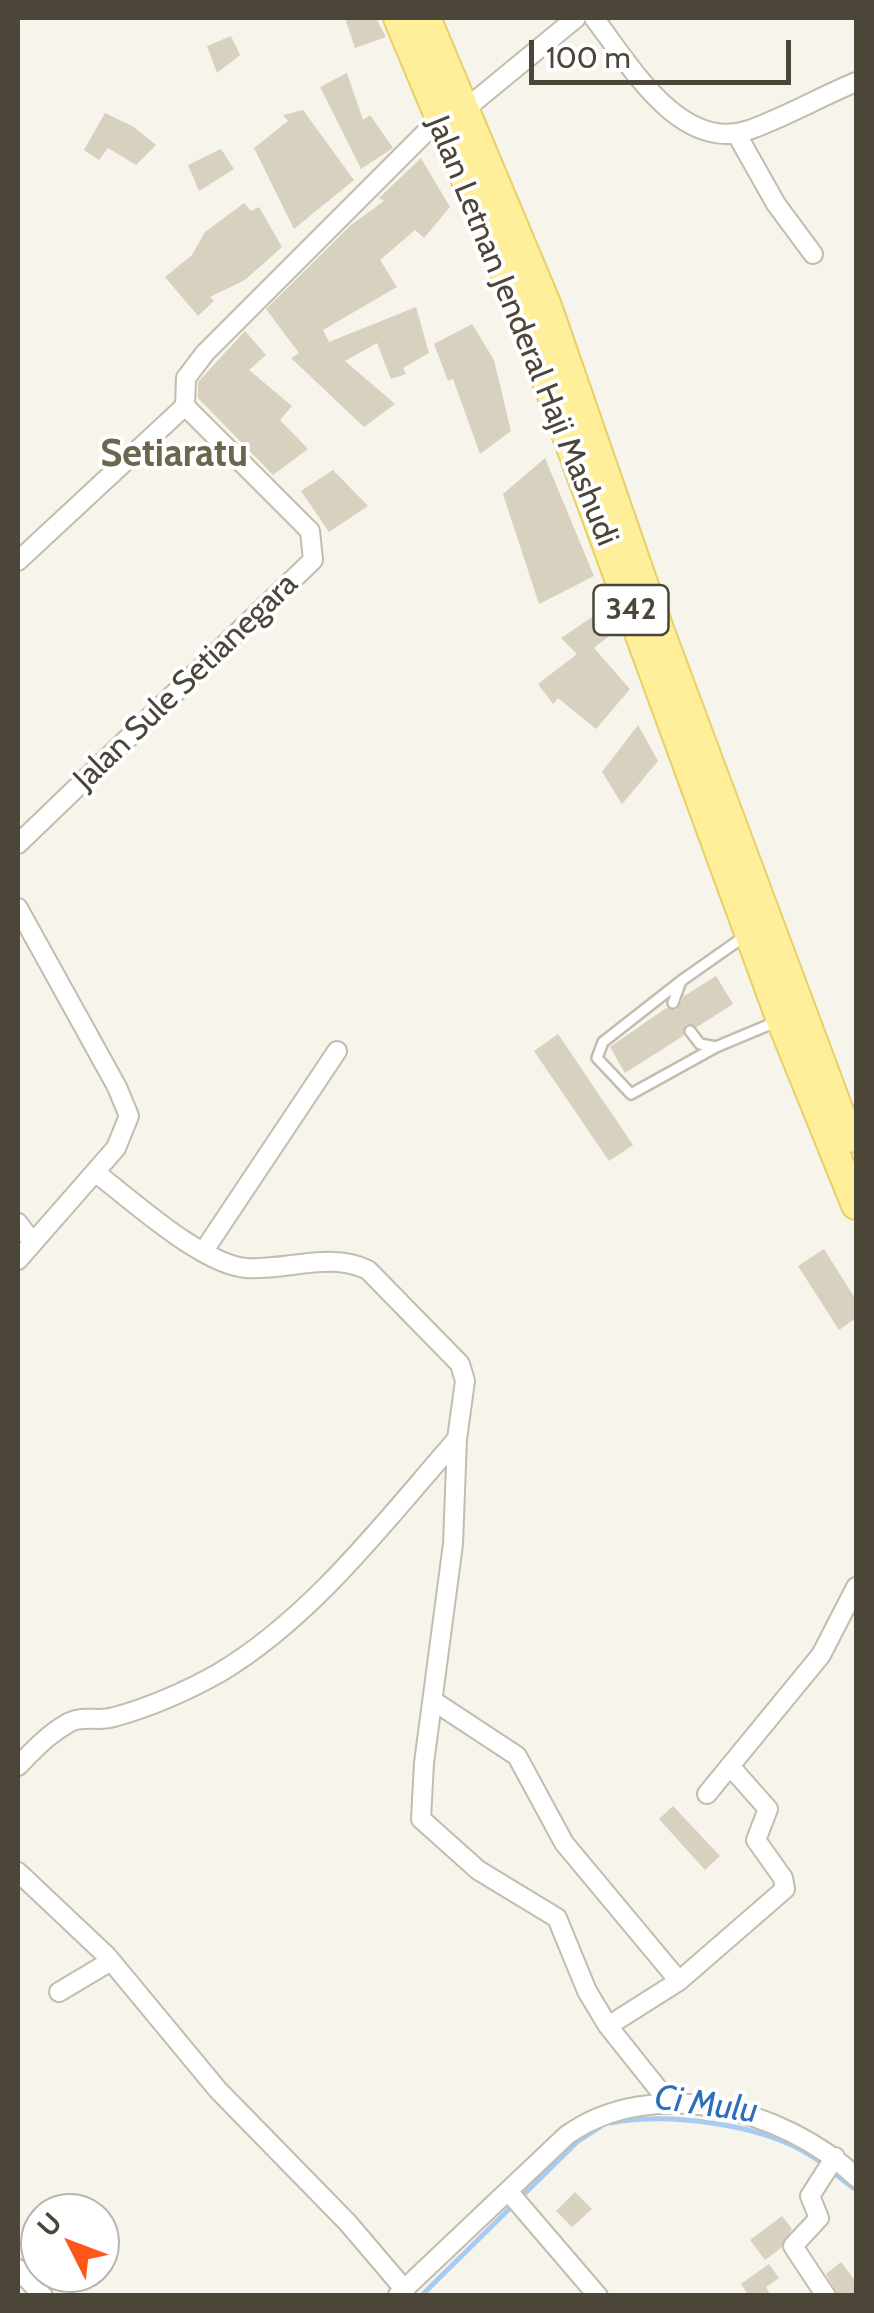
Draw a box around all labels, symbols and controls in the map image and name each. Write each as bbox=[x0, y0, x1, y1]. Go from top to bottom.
scale bar bbox=[534, 20, 796, 82]
text: 100 m bbox=[546, 39, 631, 76]
street label: Jalan Letnan Jenderal Haji Mashudi bbox=[418, 111, 626, 551]
district label: Setiaratu bbox=[100, 432, 248, 478]
street label: Jalan Sule Setianegara bbox=[66, 565, 306, 799]
road number: 342 bbox=[594, 585, 668, 635]
water label: Ci Mulu bbox=[652, 2077, 760, 2133]
north arrow bbox=[20, 2193, 120, 2293]
text: U bbox=[30, 2205, 69, 2243]

